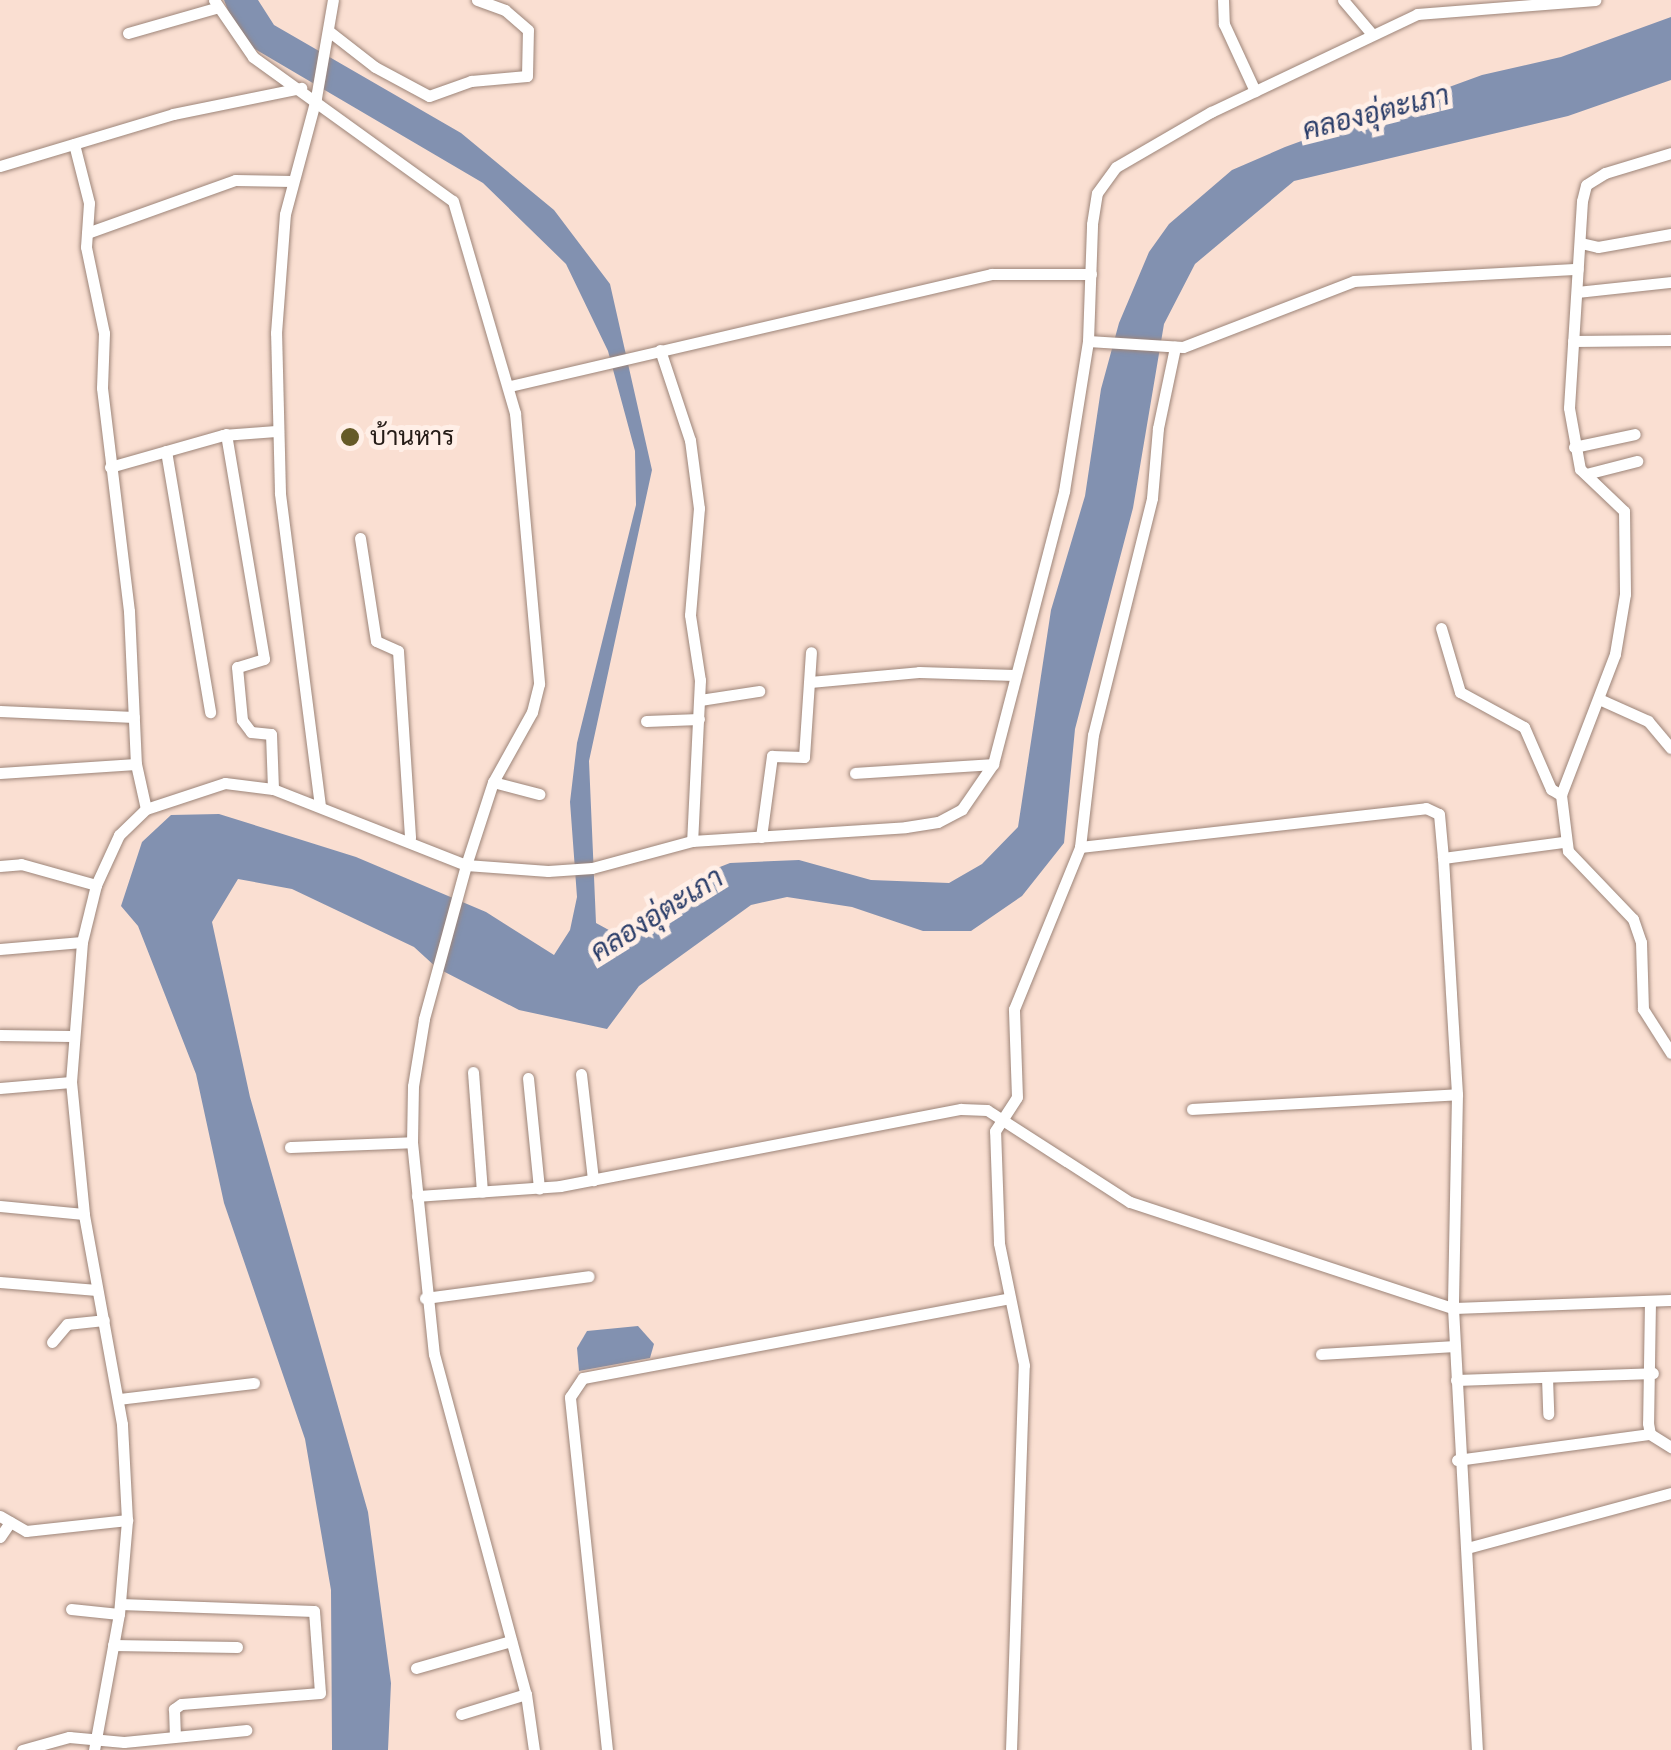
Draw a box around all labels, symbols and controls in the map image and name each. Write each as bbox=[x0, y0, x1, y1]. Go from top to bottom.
water label: คลองอุ่ตะเภา bbox=[1299, 79, 1453, 147]
place label: บ้านหาร bbox=[370, 422, 454, 452]
marker: บ้านหาร bbox=[339, 426, 361, 448]
water label: คลองอุ่ตะเภา bbox=[584, 861, 730, 969]

